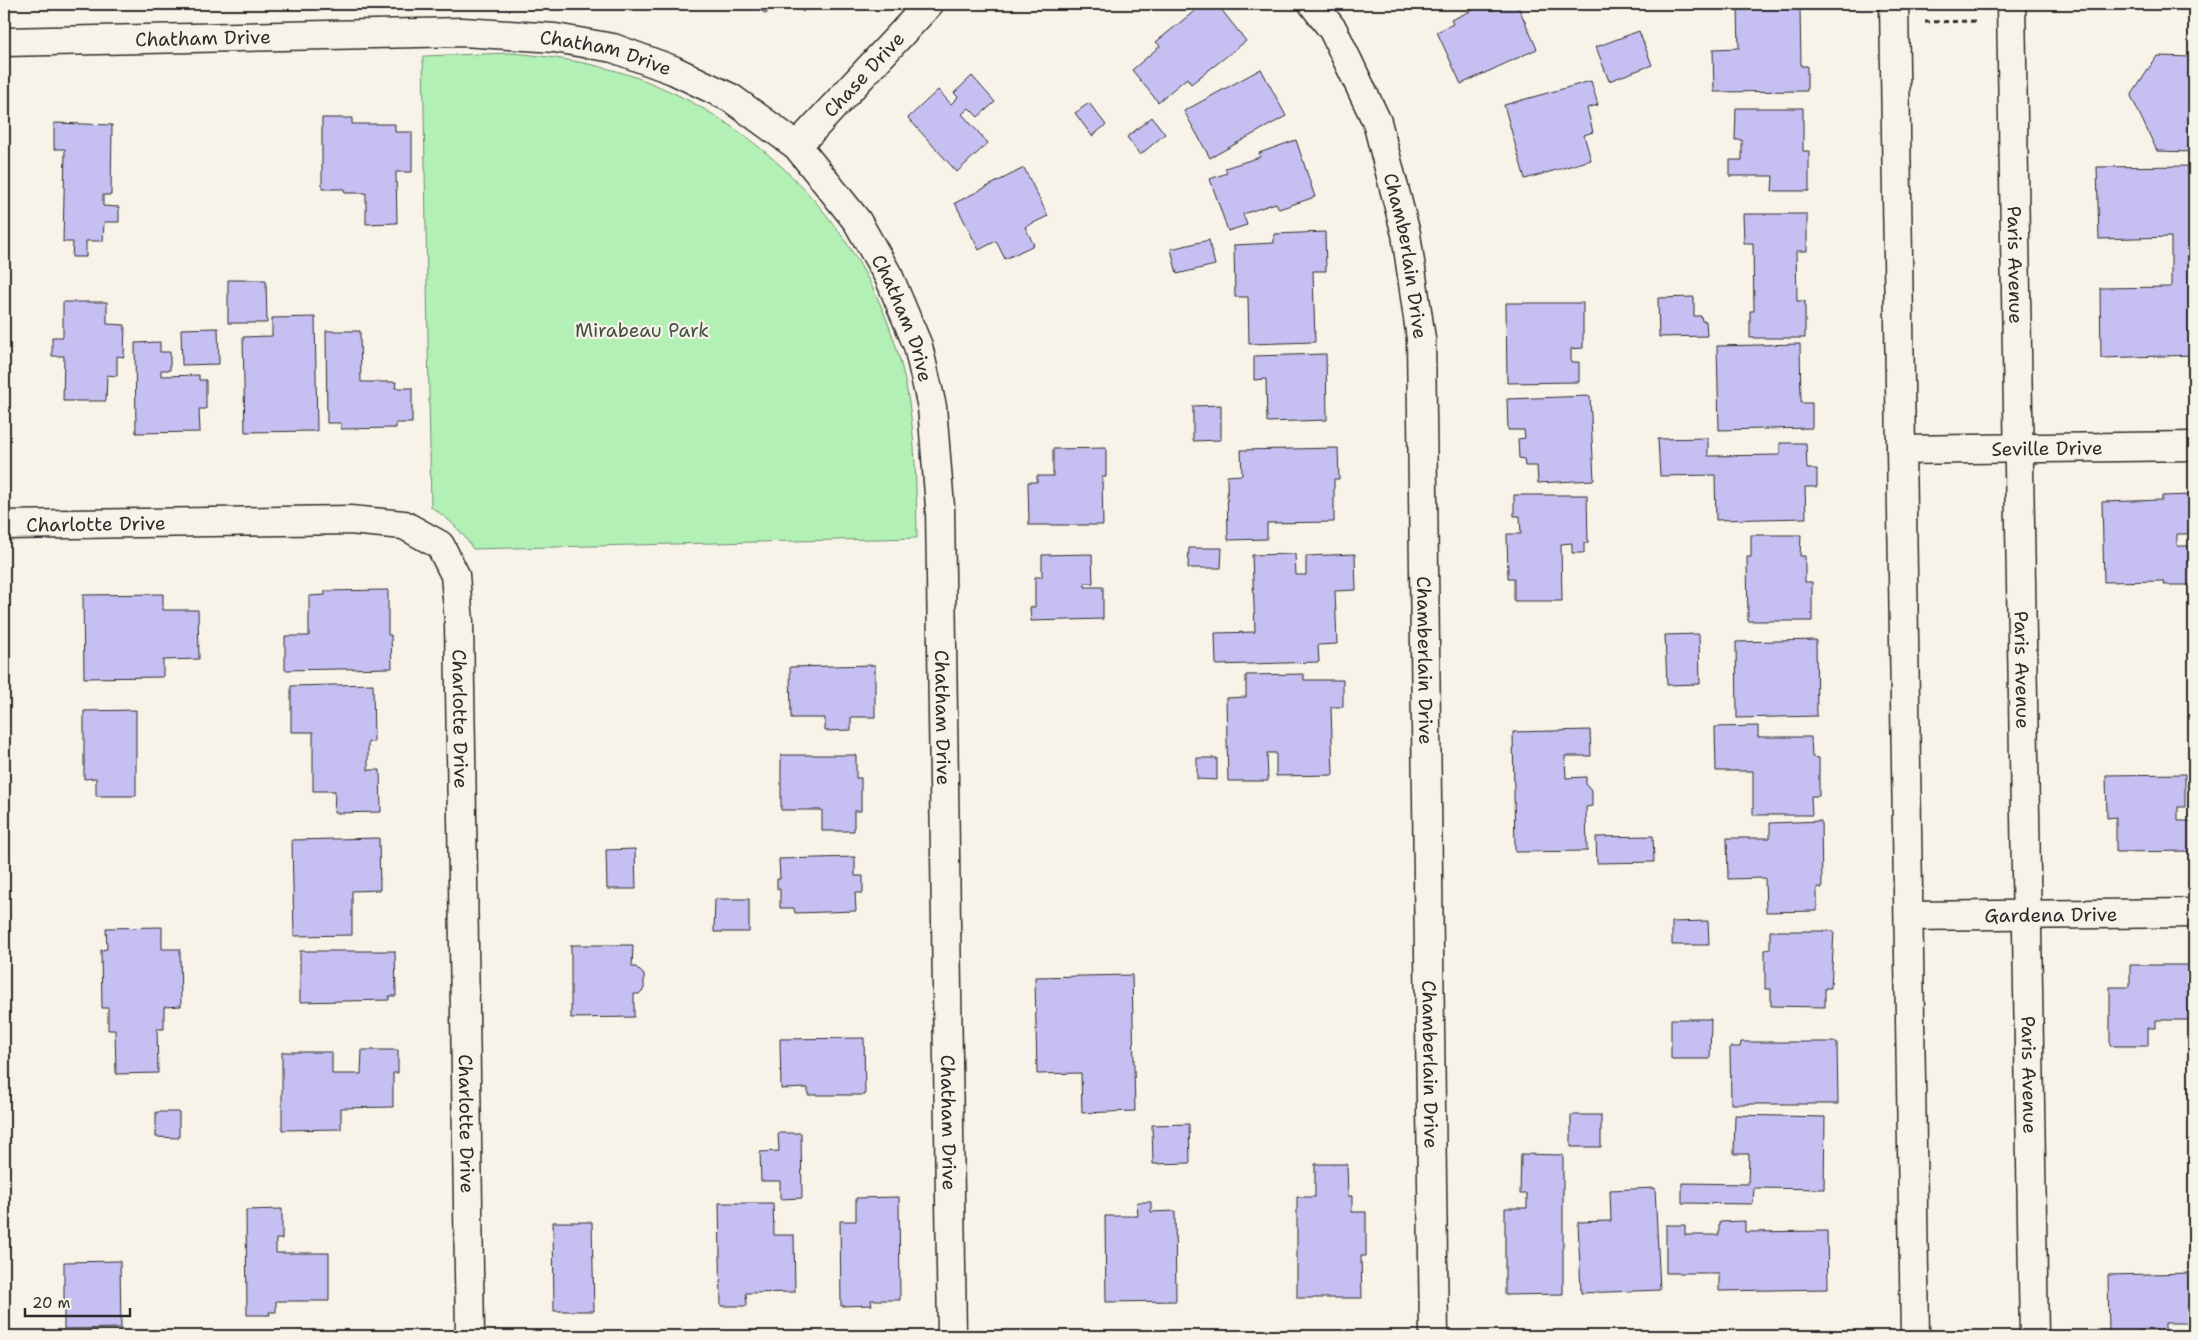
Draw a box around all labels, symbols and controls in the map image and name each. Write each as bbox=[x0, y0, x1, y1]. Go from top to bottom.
street label: Chatham Drive bbox=[135, 24, 271, 52]
street label: Chatham Drive bbox=[539, 25, 675, 81]
street label: Chase Drive bbox=[818, 27, 910, 123]
street label: Chamberlain Drive bbox=[1378, 170, 1433, 341]
street label: Paris Avenue bbox=[2001, 206, 2029, 324]
street label: Chatham Drive bbox=[866, 250, 938, 384]
park label: Mirabeau Park bbox=[575, 318, 709, 343]
street label: Seville Drive bbox=[1991, 435, 2103, 462]
street label: Charlotte Drive bbox=[26, 511, 166, 538]
street label: Chamberlain Drive bbox=[1411, 576, 1438, 745]
street label: Paris Avenue bbox=[2008, 611, 2036, 729]
street label: Charlotte Drive bbox=[446, 649, 474, 789]
street label: Chatham Drive bbox=[929, 650, 956, 786]
street label: Gardena Drive bbox=[1984, 902, 2118, 928]
street label: Chamberlain Drive bbox=[1416, 980, 1444, 1149]
street label: Paris Avenue bbox=[2015, 1016, 2043, 1134]
street label: Charlotte Drive bbox=[453, 1054, 480, 1194]
street label: Chatham Drive bbox=[935, 1055, 962, 1191]
scale bar bbox=[25, 1285, 130, 1317]
text: 20 m bbox=[32, 1293, 71, 1313]

